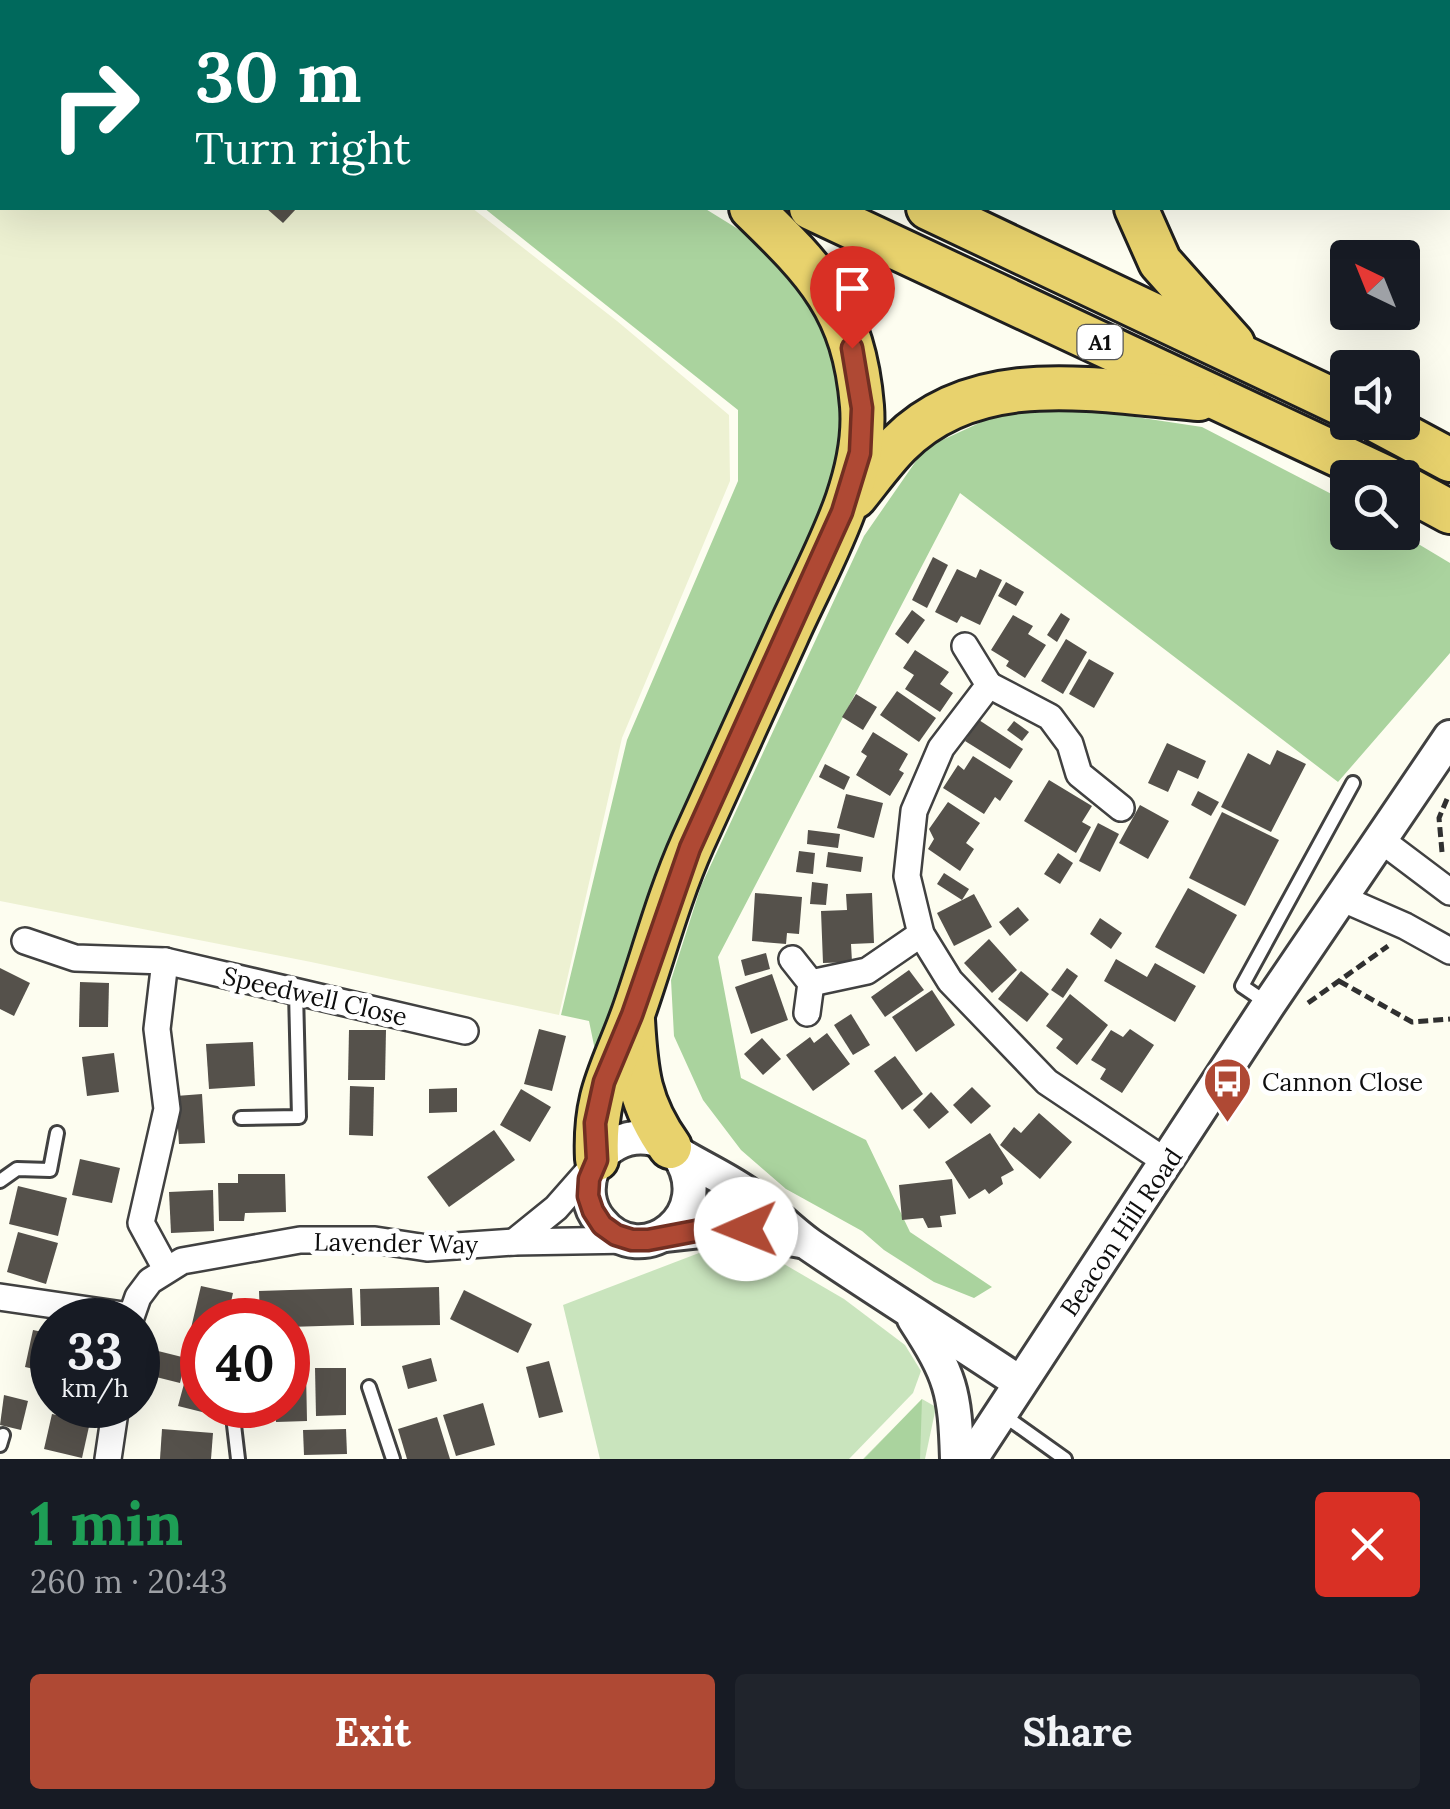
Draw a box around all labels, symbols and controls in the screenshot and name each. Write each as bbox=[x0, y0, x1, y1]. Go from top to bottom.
text: 30 m bbox=[195, 32, 362, 121]
icon: right bbox=[30, 40, 160, 170]
text: Turn right bbox=[195, 119, 411, 176]
north arrow bbox=[1330, 240, 1420, 330]
map controls bbox=[1330, 240, 1420, 550]
pin bbox=[810, 246, 895, 349]
icon: arrive bbox=[825, 261, 880, 316]
road number: A1 bbox=[1078, 325, 1122, 359]
button: sound bbox=[1330, 350, 1420, 440]
button: search bbox=[1330, 460, 1420, 550]
street label: Speedwell Close bbox=[220, 959, 410, 1033]
bus stop icon: Cannon Close bbox=[1201, 1056, 1253, 1124]
place label: Cannon Close bbox=[1262, 1066, 1423, 1098]
street label: Beacon Hill Road bbox=[1053, 1142, 1189, 1322]
position arrow bbox=[694, 1177, 798, 1281]
street label: Lavender Way bbox=[313, 1226, 479, 1260]
speed limit sign: 40 bbox=[180, 1298, 310, 1428]
text: 33 bbox=[67, 1319, 123, 1383]
text: km/h bbox=[61, 1372, 129, 1404]
text: 1 min bbox=[30, 1485, 183, 1561]
button: close bbox=[1315, 1492, 1420, 1597]
text: 260 m · 20:43 bbox=[30, 1561, 228, 1602]
button: Exit bbox=[30, 1674, 715, 1789]
button: Share bbox=[735, 1674, 1420, 1789]

